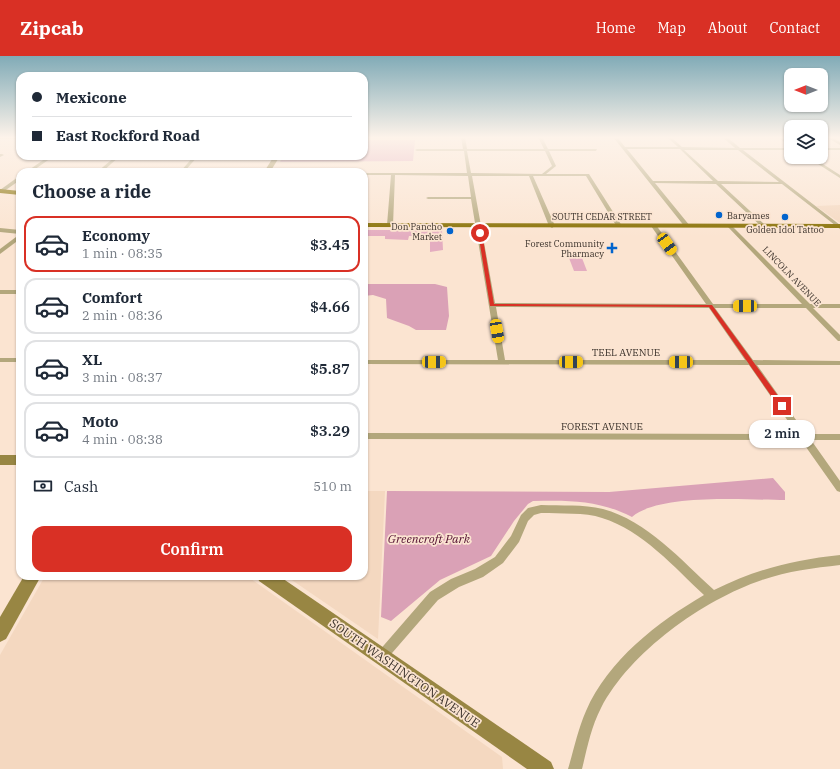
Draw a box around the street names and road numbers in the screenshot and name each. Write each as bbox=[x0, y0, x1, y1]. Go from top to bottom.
street label: SOUTH CEDAR STREET bbox=[552, 211, 652, 222]
street label: LINCOLN AVENUE bbox=[761, 244, 824, 308]
street label: TEEL AVENUE bbox=[592, 346, 660, 359]
street label: FOREST AVENUE bbox=[561, 420, 643, 433]
street label: SOUTH WASHINGTON AVENUE bbox=[327, 615, 483, 731]

